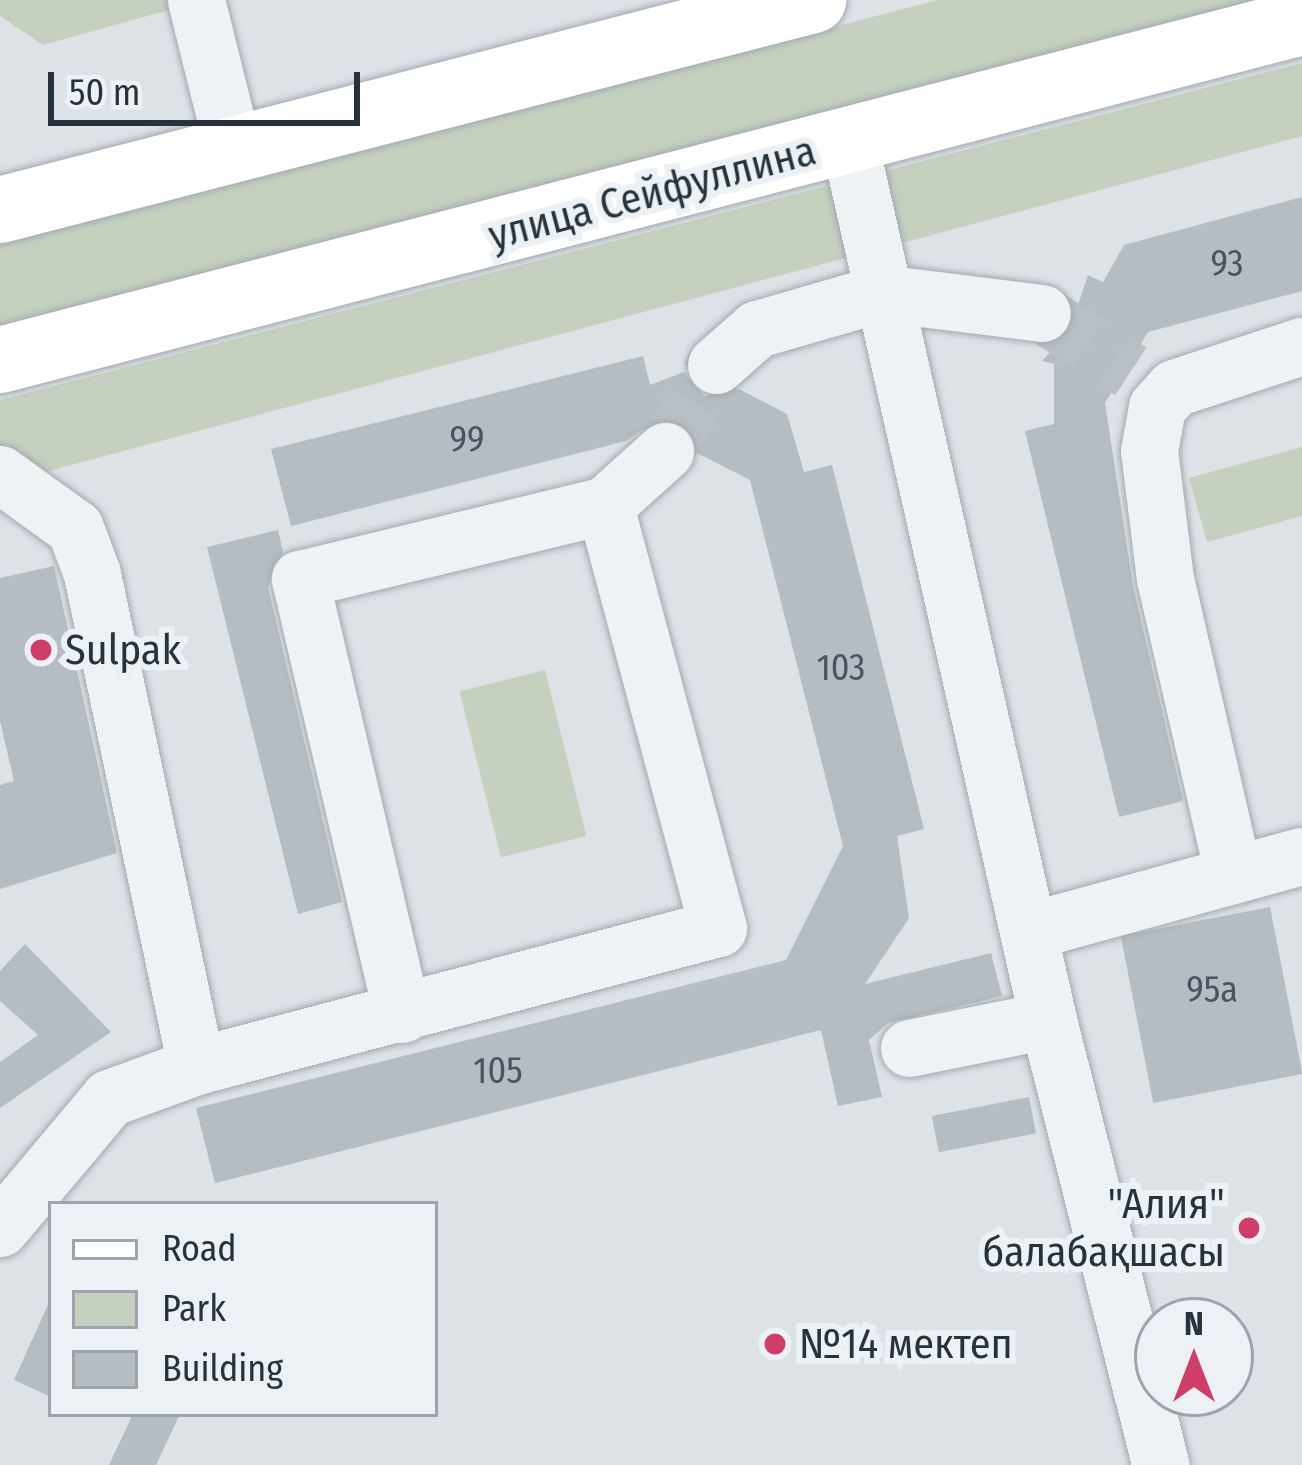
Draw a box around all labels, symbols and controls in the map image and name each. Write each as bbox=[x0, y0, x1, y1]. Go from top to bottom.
scale bar bbox=[54, 48, 366, 122]
text: 50 m bbox=[69, 71, 140, 115]
street label: улица Сейфуллина bbox=[483, 125, 821, 261]
house number: 93 bbox=[1210, 243, 1244, 287]
house number: 99 bbox=[450, 419, 484, 463]
place label: Sulpak bbox=[65, 625, 181, 675]
marker: Sulpak bbox=[28, 637, 54, 663]
house number: 103 bbox=[817, 647, 865, 691]
house number: 95а bbox=[1186, 969, 1238, 1013]
house number: 105 bbox=[473, 1050, 523, 1094]
place label: "Алия" балабақшасы bbox=[983, 1179, 1225, 1278]
legend bbox=[48, 1201, 438, 1417]
marker: "Алия" балабақшасы bbox=[1236, 1215, 1262, 1241]
text: Road bbox=[162, 1227, 237, 1271]
text: Park bbox=[162, 1287, 226, 1331]
north arrow bbox=[1134, 1297, 1254, 1417]
text: N bbox=[1184, 1304, 1204, 1344]
place label: №14 мектеп bbox=[799, 1319, 1013, 1369]
marker: №14 мектеп bbox=[762, 1331, 788, 1357]
text: Building bbox=[162, 1347, 283, 1391]

